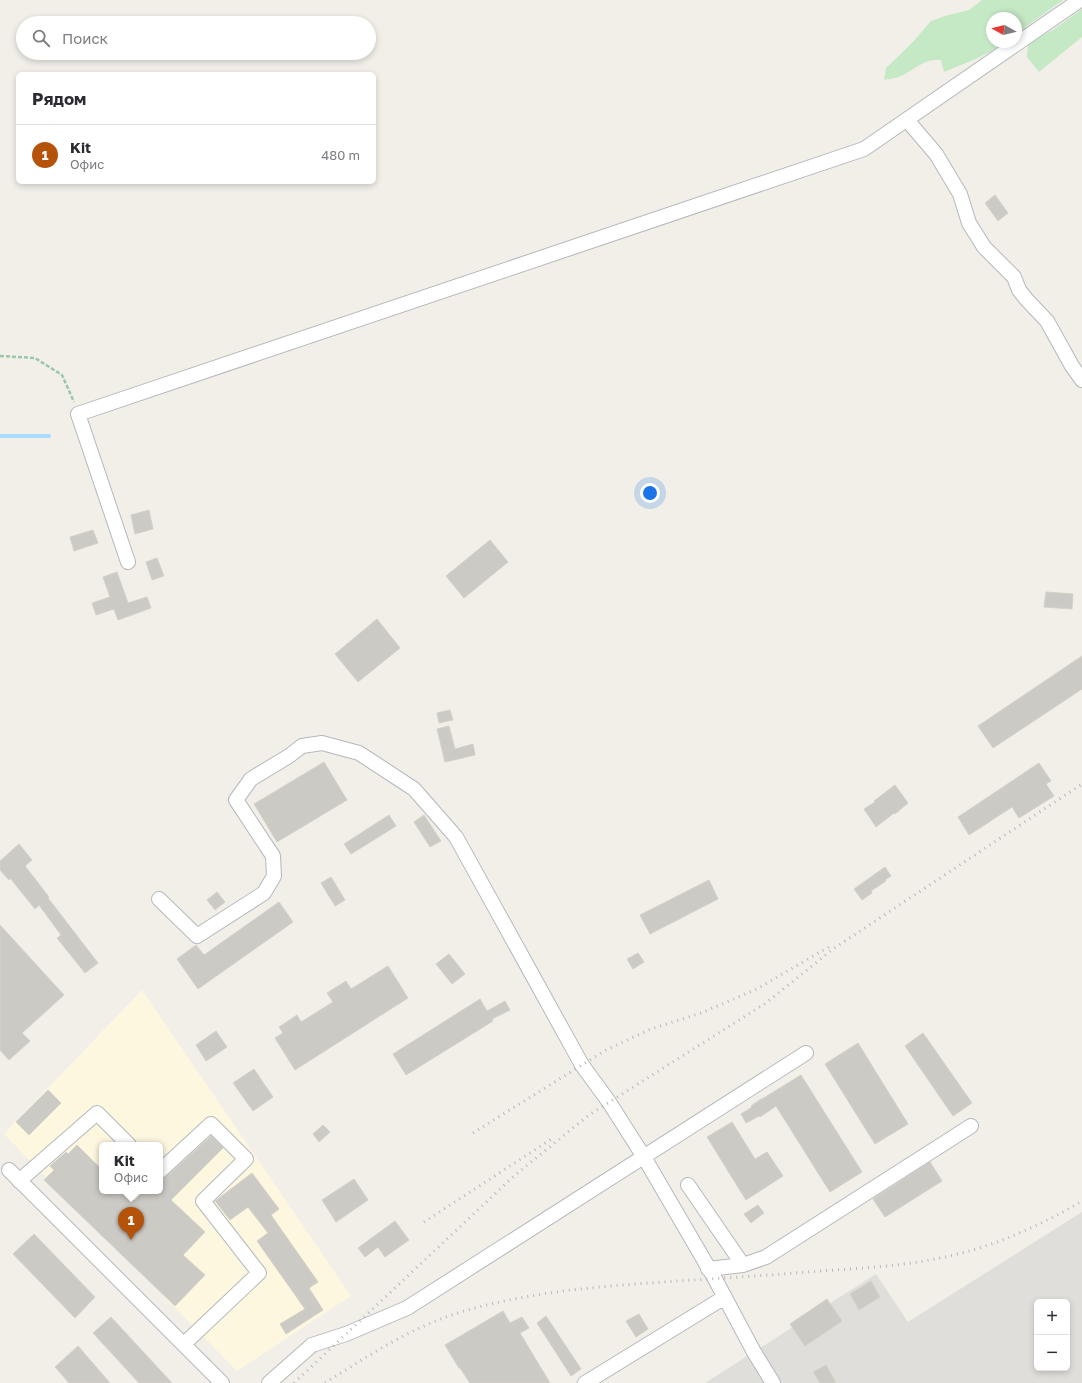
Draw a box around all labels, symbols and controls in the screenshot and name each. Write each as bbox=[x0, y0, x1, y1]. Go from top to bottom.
north arrow bbox=[986, 12, 1022, 48]
search box bbox=[16, 16, 376, 60]
icon: search bbox=[30, 27, 52, 49]
text: Поиск bbox=[62, 29, 108, 47]
text: Рядом bbox=[32, 88, 86, 109]
text: Kit bbox=[70, 138, 91, 156]
text: 1 bbox=[42, 147, 48, 163]
text: 480 m bbox=[321, 147, 360, 163]
text: Офис bbox=[70, 156, 104, 172]
your location bbox=[640, 483, 660, 503]
popup bbox=[99, 1142, 163, 1194]
text: Kit bbox=[114, 1151, 135, 1169]
text: Офис bbox=[114, 1169, 148, 1185]
pin: 1 bbox=[118, 1207, 144, 1240]
map controls bbox=[1034, 1299, 1070, 1371]
button: + bbox=[1034, 1299, 1070, 1335]
button: − bbox=[1034, 1335, 1070, 1371]

